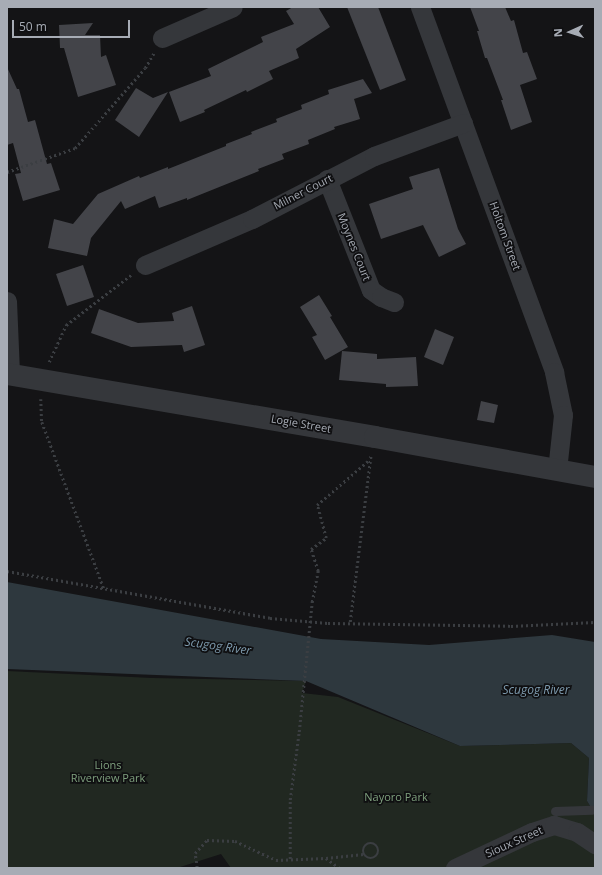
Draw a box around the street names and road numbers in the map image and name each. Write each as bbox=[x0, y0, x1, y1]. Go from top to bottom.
street label: Milner Court bbox=[271, 171, 335, 213]
street label: Holtom Street bbox=[487, 200, 523, 272]
street label: Moynes Court bbox=[334, 211, 374, 283]
street label: Logie Street bbox=[270, 412, 332, 436]
street label: Sioux Street bbox=[483, 823, 545, 861]

